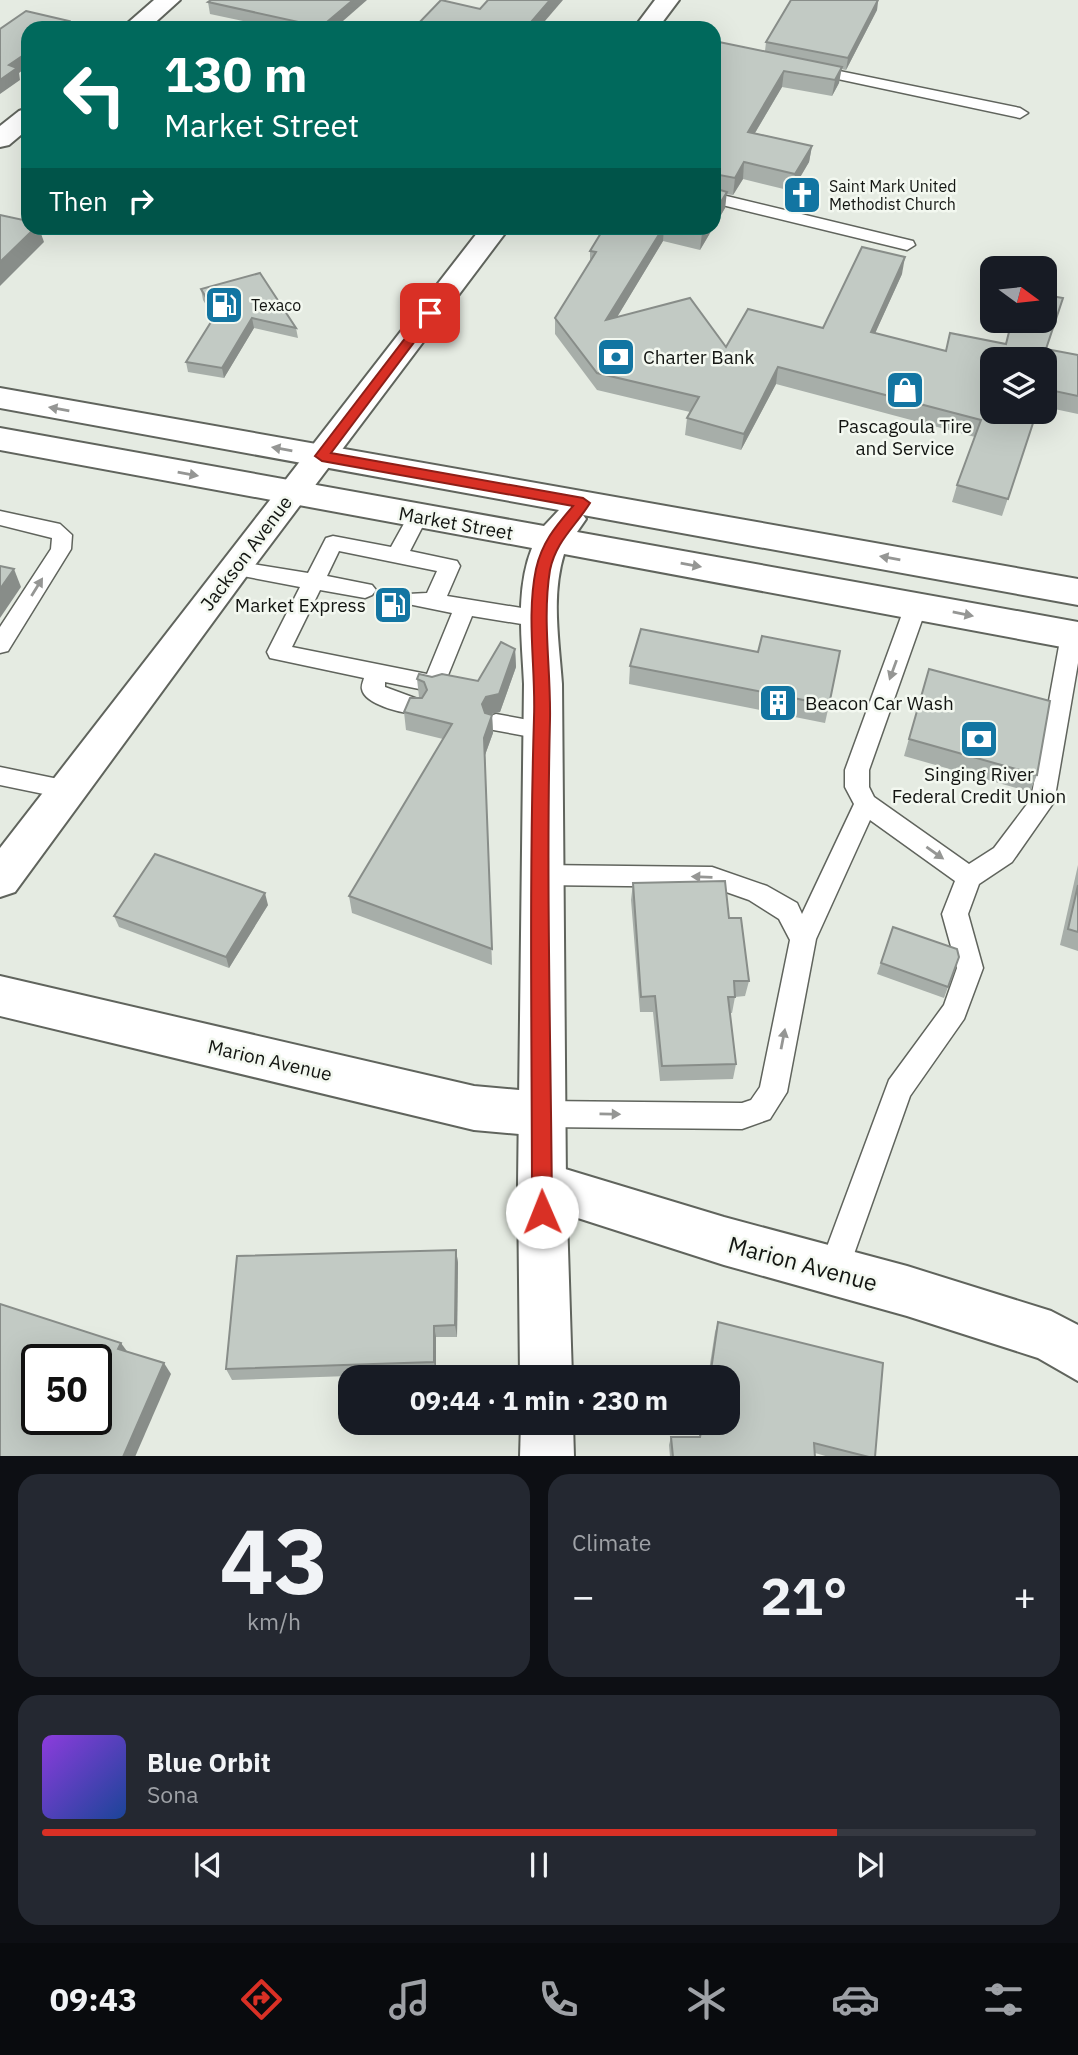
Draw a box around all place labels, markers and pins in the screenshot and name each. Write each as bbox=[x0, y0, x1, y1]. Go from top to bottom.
church icon: Saint Mark United Methodist Church bbox=[781, 174, 823, 216]
place label: Saint Mark United Methodist Church bbox=[829, 176, 957, 214]
pin bbox=[400, 283, 460, 343]
fuel station icon: Texaco bbox=[203, 284, 245, 326]
place label: Texaco bbox=[251, 295, 301, 315]
bank icon: Charter Bank bbox=[595, 336, 637, 378]
place label: Charter Bank bbox=[643, 345, 755, 369]
shop icon: Pascagoula Tire and Service bbox=[884, 369, 926, 411]
place label: Pascagoula Tire and Service bbox=[838, 414, 972, 460]
fuel station icon: Market Express bbox=[372, 584, 414, 626]
place label: Market Express bbox=[235, 593, 366, 617]
building icon: Beacon Car Wash bbox=[757, 682, 799, 724]
place label: Beacon Car Wash bbox=[805, 691, 954, 715]
bank icon: Singing River Federal Credit Union bbox=[958, 718, 1000, 760]
place label: Singing River Federal Credit Union bbox=[892, 762, 1066, 808]

